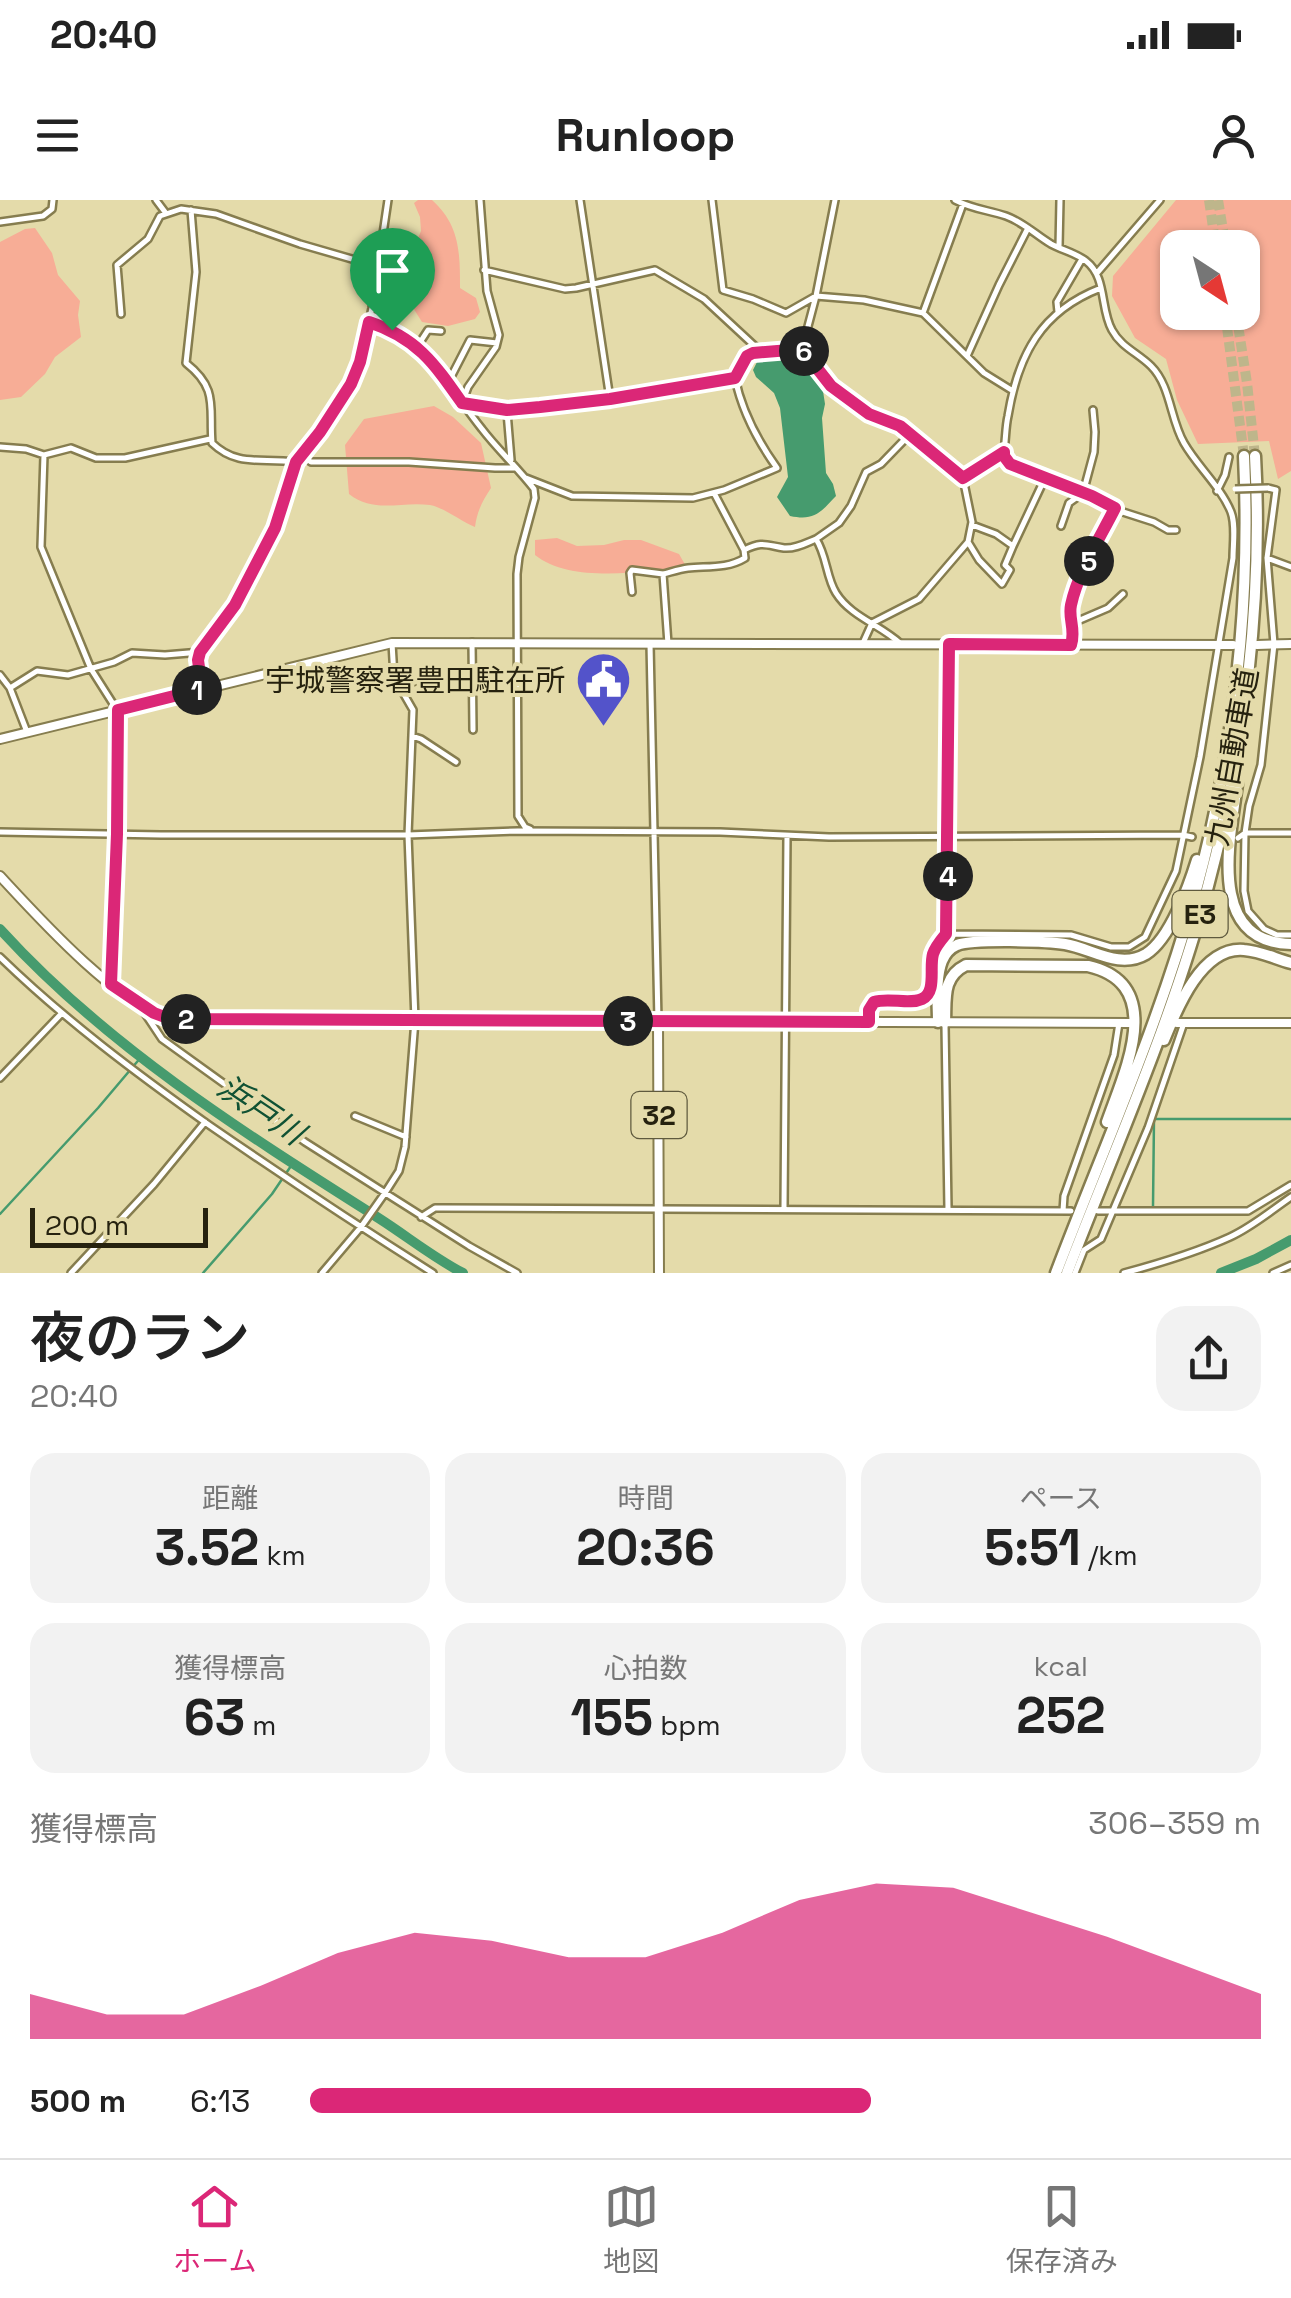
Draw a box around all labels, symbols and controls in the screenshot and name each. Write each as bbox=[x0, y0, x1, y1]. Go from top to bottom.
text: 20:40 bbox=[50, 11, 157, 59]
text: Runloop bbox=[556, 107, 735, 164]
icon: menu bbox=[30, 108, 85, 163]
icon: person bbox=[1206, 108, 1261, 163]
pin bbox=[350, 228, 435, 331]
north arrow bbox=[1160, 230, 1260, 330]
map controls bbox=[1160, 230, 1260, 330]
icon: arrive bbox=[365, 243, 420, 298]
pin: 6 bbox=[779, 326, 829, 376]
text: 6 bbox=[795, 333, 813, 369]
pin: 5 bbox=[1064, 536, 1114, 586]
text: 5 bbox=[1081, 543, 1097, 579]
public building icon: 宇城警察署豊田駐在所 bbox=[574, 650, 634, 729]
place label: 宇城警察署豊田駐在所 bbox=[265, 661, 565, 700]
pin: 1 bbox=[172, 665, 222, 715]
street label: 九州自動車道 bbox=[1197, 665, 1267, 849]
text: 1 bbox=[191, 672, 203, 708]
pin: 4 bbox=[923, 851, 973, 901]
text: 4 bbox=[939, 858, 957, 894]
road number: E3 bbox=[1172, 891, 1228, 937]
pin: 2 bbox=[161, 994, 211, 1044]
pin: 3 bbox=[603, 996, 653, 1046]
text: 2 bbox=[178, 1001, 194, 1037]
text: 3 bbox=[619, 1003, 637, 1039]
water label: 浜戸川 bbox=[210, 1067, 314, 1155]
road number: 32 bbox=[632, 1092, 686, 1138]
scale bar bbox=[30, 1203, 208, 1248]
text: 200 m bbox=[45, 1207, 129, 1243]
text: 夜のラン bbox=[30, 1303, 250, 1373]
button: share bbox=[1156, 1306, 1261, 1411]
text: 20:40 bbox=[30, 1376, 118, 1416]
text: 距離 bbox=[202, 1480, 258, 1516]
text: 時間 bbox=[617, 1480, 674, 1516]
text: ペース bbox=[1020, 1480, 1102, 1516]
text: 3.52 bbox=[155, 1516, 259, 1580]
text: 20:36 bbox=[576, 1516, 715, 1580]
text: 5:51 bbox=[984, 1516, 1081, 1580]
text: km bbox=[259, 1537, 306, 1573]
text: /km bbox=[1081, 1537, 1137, 1573]
text: kcal bbox=[1034, 1648, 1088, 1684]
text: 獲得標高 bbox=[174, 1650, 286, 1686]
text: 心拍数 bbox=[603, 1650, 688, 1686]
text: 252 bbox=[1016, 1684, 1105, 1748]
text: 63 bbox=[184, 1686, 245, 1750]
text: 155 bbox=[571, 1686, 653, 1750]
text: m bbox=[245, 1707, 276, 1743]
text: bpm bbox=[653, 1707, 720, 1743]
text: 306–359 m bbox=[1088, 1803, 1261, 1843]
text: 獲得標高 bbox=[30, 1809, 158, 1849]
text: 500 m bbox=[30, 2081, 126, 2121]
text: 6:13 bbox=[190, 2081, 250, 2121]
tab: ホーム bbox=[173, 2179, 256, 2279]
tab: 地図 bbox=[603, 2179, 659, 2279]
tab: 保存済み bbox=[1006, 2179, 1118, 2279]

